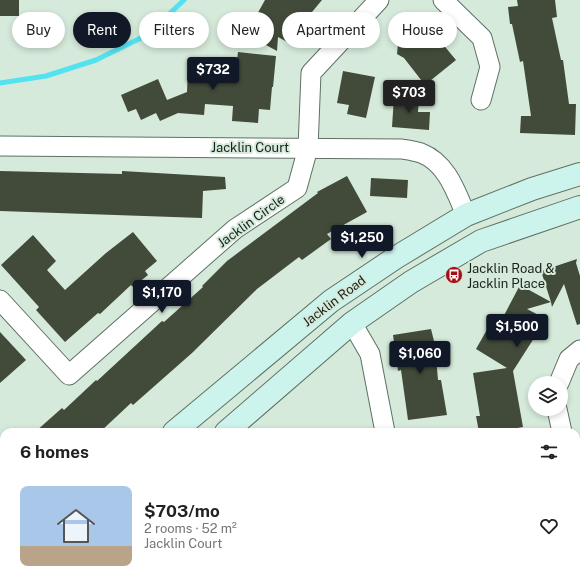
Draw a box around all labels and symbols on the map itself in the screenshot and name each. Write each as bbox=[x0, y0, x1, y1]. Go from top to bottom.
pin: $732 bbox=[189, 57, 237, 91]
pin: $703 bbox=[385, 80, 433, 114]
street label: Jacklin Court bbox=[211, 140, 289, 155]
street label: Jacklin Circle bbox=[214, 192, 288, 250]
pin: $1,250 bbox=[329, 225, 395, 259]
place label: Jacklin Road & Jacklin Place bbox=[467, 261, 555, 291]
bus stop icon: Jacklin Road & Jacklin Place bbox=[444, 265, 464, 285]
street label: Jacklin Road bbox=[299, 272, 369, 330]
pin: $1,170 bbox=[129, 280, 195, 314]
pin: $1,500 bbox=[484, 314, 550, 348]
pin: $1,060 bbox=[387, 341, 453, 375]

